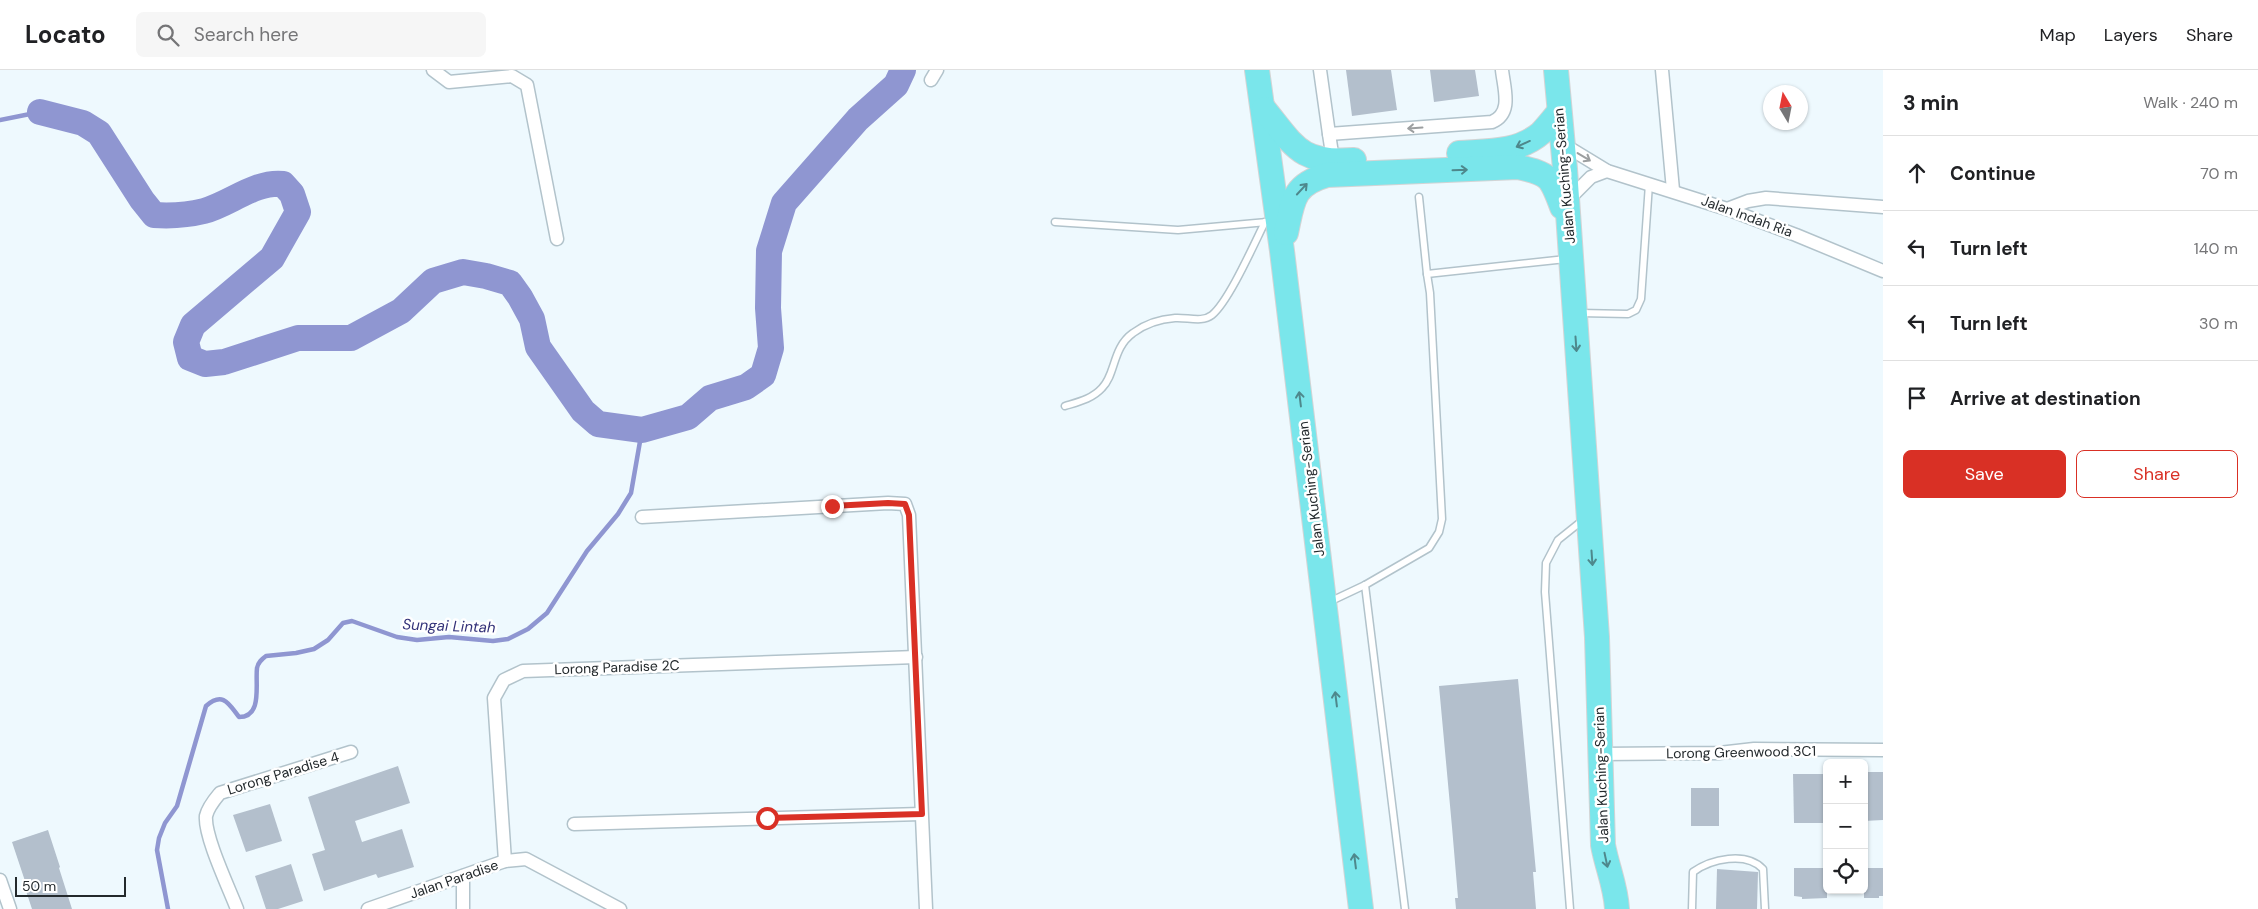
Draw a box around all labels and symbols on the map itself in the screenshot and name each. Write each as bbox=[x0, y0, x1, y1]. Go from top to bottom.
north arrow bbox=[1763, 85, 1808, 130]
street label: Jalan Kuching-Serian bbox=[1549, 107, 1579, 245]
one-way arrow bbox=[1407, 123, 1423, 132]
one-way arrow bbox=[1515, 139, 1530, 149]
one-way arrow bbox=[1577, 152, 1591, 162]
one-way arrow bbox=[1452, 165, 1468, 174]
one-way arrow bbox=[1296, 183, 1308, 195]
street label: Jalan Indah Ria bbox=[1699, 191, 1795, 241]
one-way arrow bbox=[1571, 336, 1580, 352]
one-way arrow bbox=[1295, 391, 1305, 407]
street label: Jalan Kuching-Serian bbox=[1294, 420, 1328, 558]
route end bbox=[821, 495, 844, 518]
one-way arrow bbox=[1587, 550, 1596, 566]
water label: Sungai Lintah bbox=[402, 614, 496, 638]
street label: Lorong Paradise 2C bbox=[554, 656, 680, 678]
one-way arrow bbox=[1331, 692, 1341, 708]
street label: Jalan Kuching-Serian bbox=[1590, 707, 1612, 843]
street label: Lorong Greenwood 3C1 bbox=[1666, 742, 1816, 762]
street label: Lorong Paradise 4 bbox=[225, 747, 341, 799]
route start bbox=[756, 807, 779, 830]
one-way arrow bbox=[1602, 852, 1611, 868]
one-way arrow bbox=[1350, 853, 1360, 869]
street label: Jalan Paradise bbox=[407, 855, 501, 903]
scale bar bbox=[15, 874, 126, 897]

